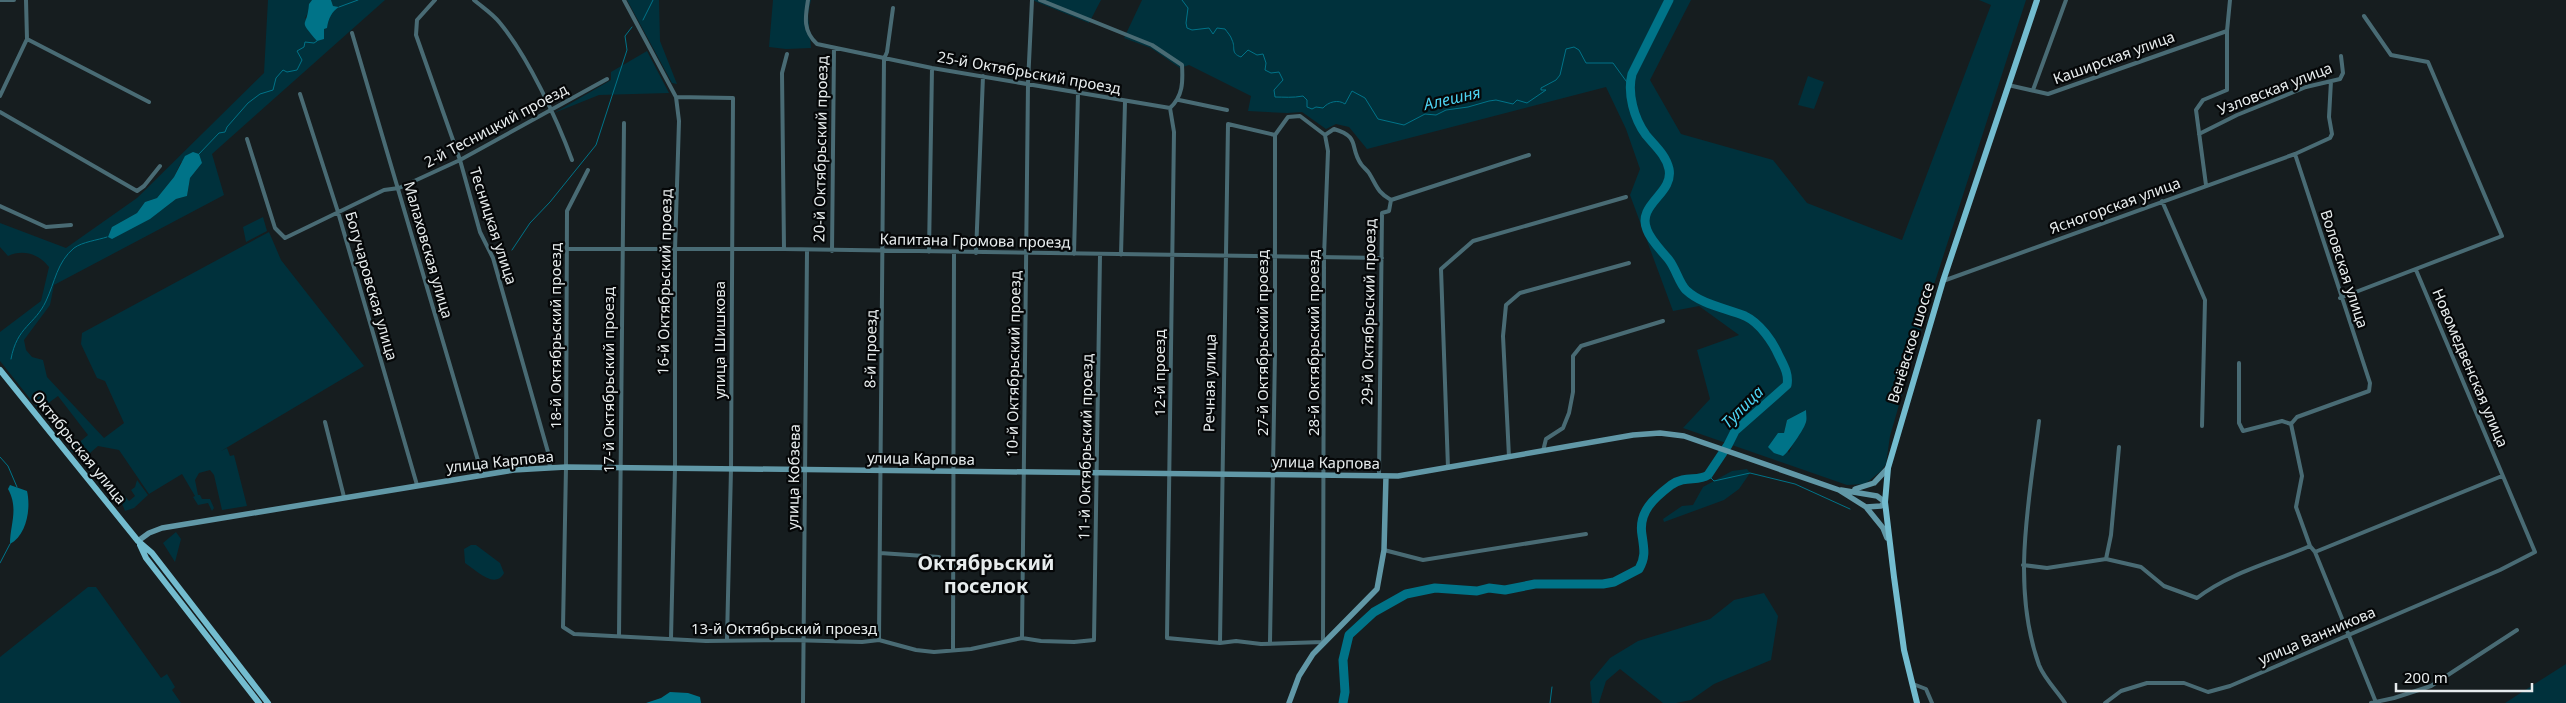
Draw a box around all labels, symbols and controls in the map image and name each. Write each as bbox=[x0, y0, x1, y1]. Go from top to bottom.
street label: Каширская улица bbox=[2050, 26, 2177, 88]
street label: 25-й Октябрьский проезд bbox=[936, 46, 1123, 98]
street label: 20-й Октябрьский проезд bbox=[808, 56, 832, 242]
street label: Узловская улица bbox=[2215, 57, 2335, 119]
street label: 2-й Тесницкий проезд bbox=[420, 79, 571, 172]
water label: Алешня bbox=[1421, 81, 1483, 115]
street label: Тесницкая улица bbox=[466, 164, 522, 287]
street label: Ясногорская улица bbox=[2046, 172, 2183, 238]
street label: Малаховская улица bbox=[400, 179, 458, 321]
street label: 16-й Октябрьский проезд bbox=[652, 189, 676, 375]
street label: Воловская улица bbox=[2316, 207, 2374, 330]
street label: Богучаровская улица bbox=[341, 209, 403, 363]
street label: 29-й Октябрьский проезд bbox=[1356, 219, 1380, 405]
street label: Капитана Громова проезд bbox=[879, 228, 1071, 252]
street label: 18-й Октябрьский проезд bbox=[545, 243, 565, 429]
street label: 27-й Октябрьский проезд bbox=[1252, 250, 1272, 436]
street label: 28-й Октябрьский проезд bbox=[1303, 250, 1323, 436]
street label: 10-й Октябрьский проезд bbox=[1001, 271, 1025, 457]
street label: Венёвское шоссе bbox=[1882, 280, 1938, 405]
street label: улица Шишкова bbox=[709, 281, 729, 399]
street label: Новомедвенская улица bbox=[2428, 285, 2513, 450]
street label: 17-й Октябрьский проезд bbox=[598, 287, 618, 473]
street label: 8-й проезд bbox=[859, 310, 881, 388]
street label: 12-й проезд bbox=[1149, 329, 1169, 417]
street label: Речная улица bbox=[1198, 334, 1220, 432]
street label: 11-й Октябрьский проезд bbox=[1073, 354, 1097, 540]
water label: Тулица bbox=[1716, 381, 1768, 433]
street label: Октябрьская улица bbox=[28, 387, 132, 508]
street label: улица Кобзева bbox=[782, 424, 804, 530]
street label: улица Карпова bbox=[445, 445, 555, 477]
street label: улица Карпова bbox=[867, 447, 975, 469]
street label: улица Карпова bbox=[1272, 451, 1380, 473]
district label: Октябрьский поселок bbox=[918, 549, 1054, 599]
street label: улица Ванникова bbox=[2255, 601, 2378, 669]
street label: 13-й Октябрьский проезд bbox=[691, 618, 877, 638]
scale bar bbox=[2396, 660, 2532, 692]
text: 200 m bbox=[2404, 667, 2448, 687]

